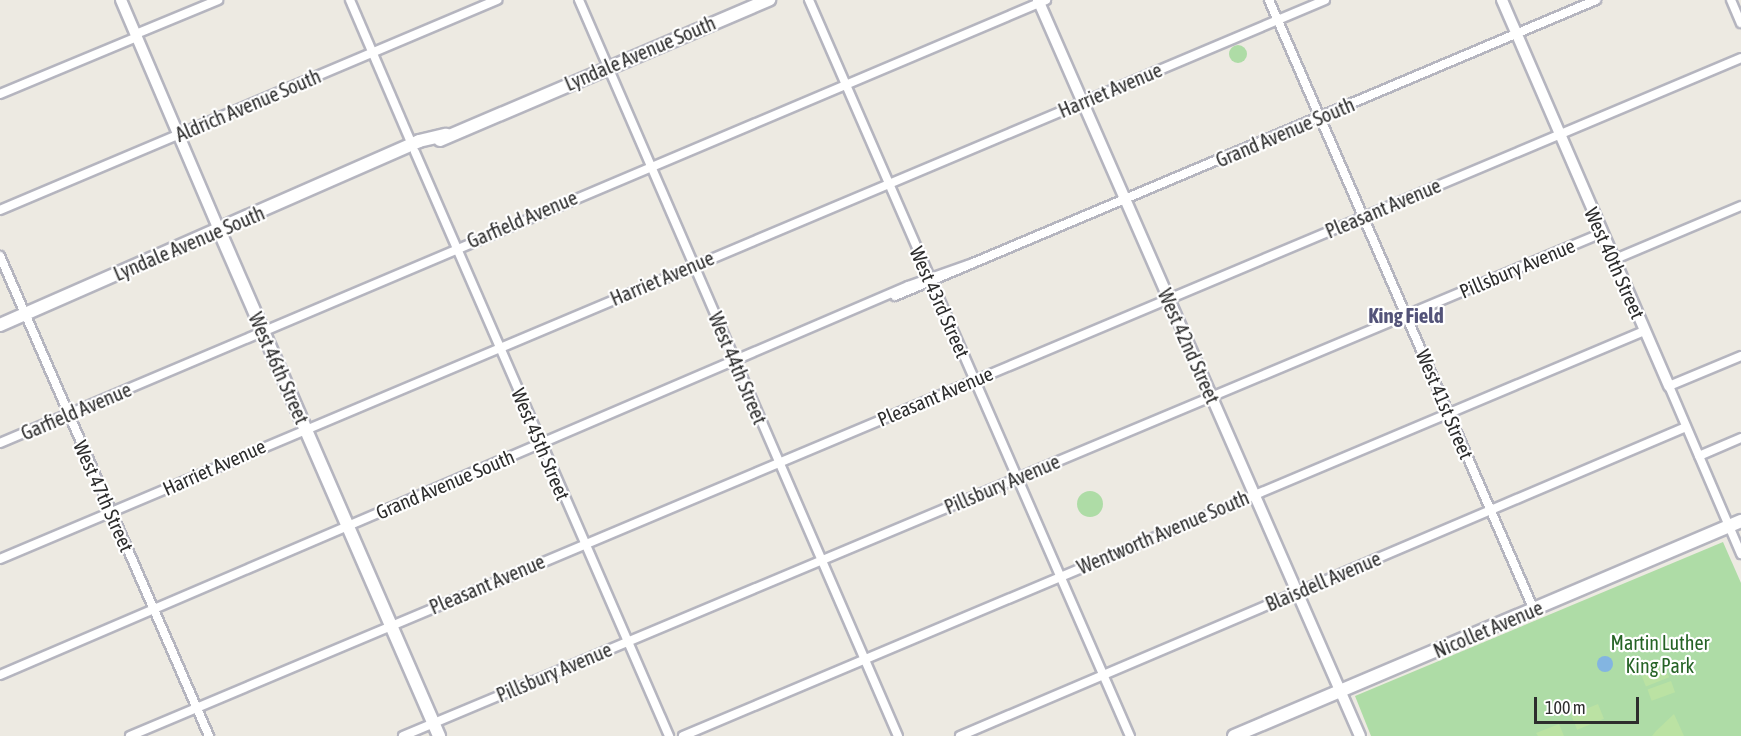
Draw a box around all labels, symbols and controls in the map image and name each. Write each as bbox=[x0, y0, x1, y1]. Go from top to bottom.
street label: Lyndale Avenue South bbox=[561, 10, 719, 96]
street label: Harriet Avenue bbox=[1055, 57, 1165, 123]
street label: Aldrich Avenue South bbox=[172, 64, 324, 146]
street label: Grand Avenue South bbox=[1212, 92, 1358, 172]
street label: Pleasant Avenue bbox=[1322, 173, 1444, 243]
street label: Garfield Avenue bbox=[463, 185, 581, 253]
street label: Lyndale Avenue South bbox=[110, 200, 268, 286]
street label: West 40th Street bbox=[1580, 204, 1650, 322]
street label: Pillsbury Avenue bbox=[1456, 233, 1578, 303]
street label: West 43rd Street bbox=[905, 243, 975, 361]
street label: Harriet Avenue bbox=[607, 245, 717, 311]
street label: West 42nd Street bbox=[1153, 285, 1225, 407]
district label: King Field bbox=[1368, 302, 1444, 328]
street label: West 44th Street bbox=[704, 308, 772, 428]
street label: West 46th Street bbox=[244, 309, 314, 427]
street label: West 41st Street bbox=[1411, 346, 1479, 462]
street label: Pleasant Avenue bbox=[874, 361, 996, 431]
street label: Garfield Avenue bbox=[17, 377, 135, 445]
street label: West 45th Street bbox=[507, 384, 575, 504]
street label: Harriet Avenue bbox=[159, 434, 269, 500]
street label: West 47th Street bbox=[69, 437, 139, 555]
street label: Grand Avenue South bbox=[372, 444, 518, 524]
street label: Pillsbury Avenue bbox=[941, 449, 1063, 519]
street label: Wentworth Avenue South bbox=[1073, 485, 1253, 579]
street label: Blaisdell Avenue bbox=[1262, 546, 1384, 616]
street label: Pleasant Avenue bbox=[426, 549, 548, 619]
street label: Nicollet Avenue bbox=[1430, 595, 1546, 663]
park label: Martin Luther King Park bbox=[1610, 631, 1710, 678]
street label: Pillsbury Avenue bbox=[493, 637, 615, 707]
scale bar bbox=[1537, 685, 1642, 723]
text: 100 m bbox=[1545, 697, 1586, 718]

